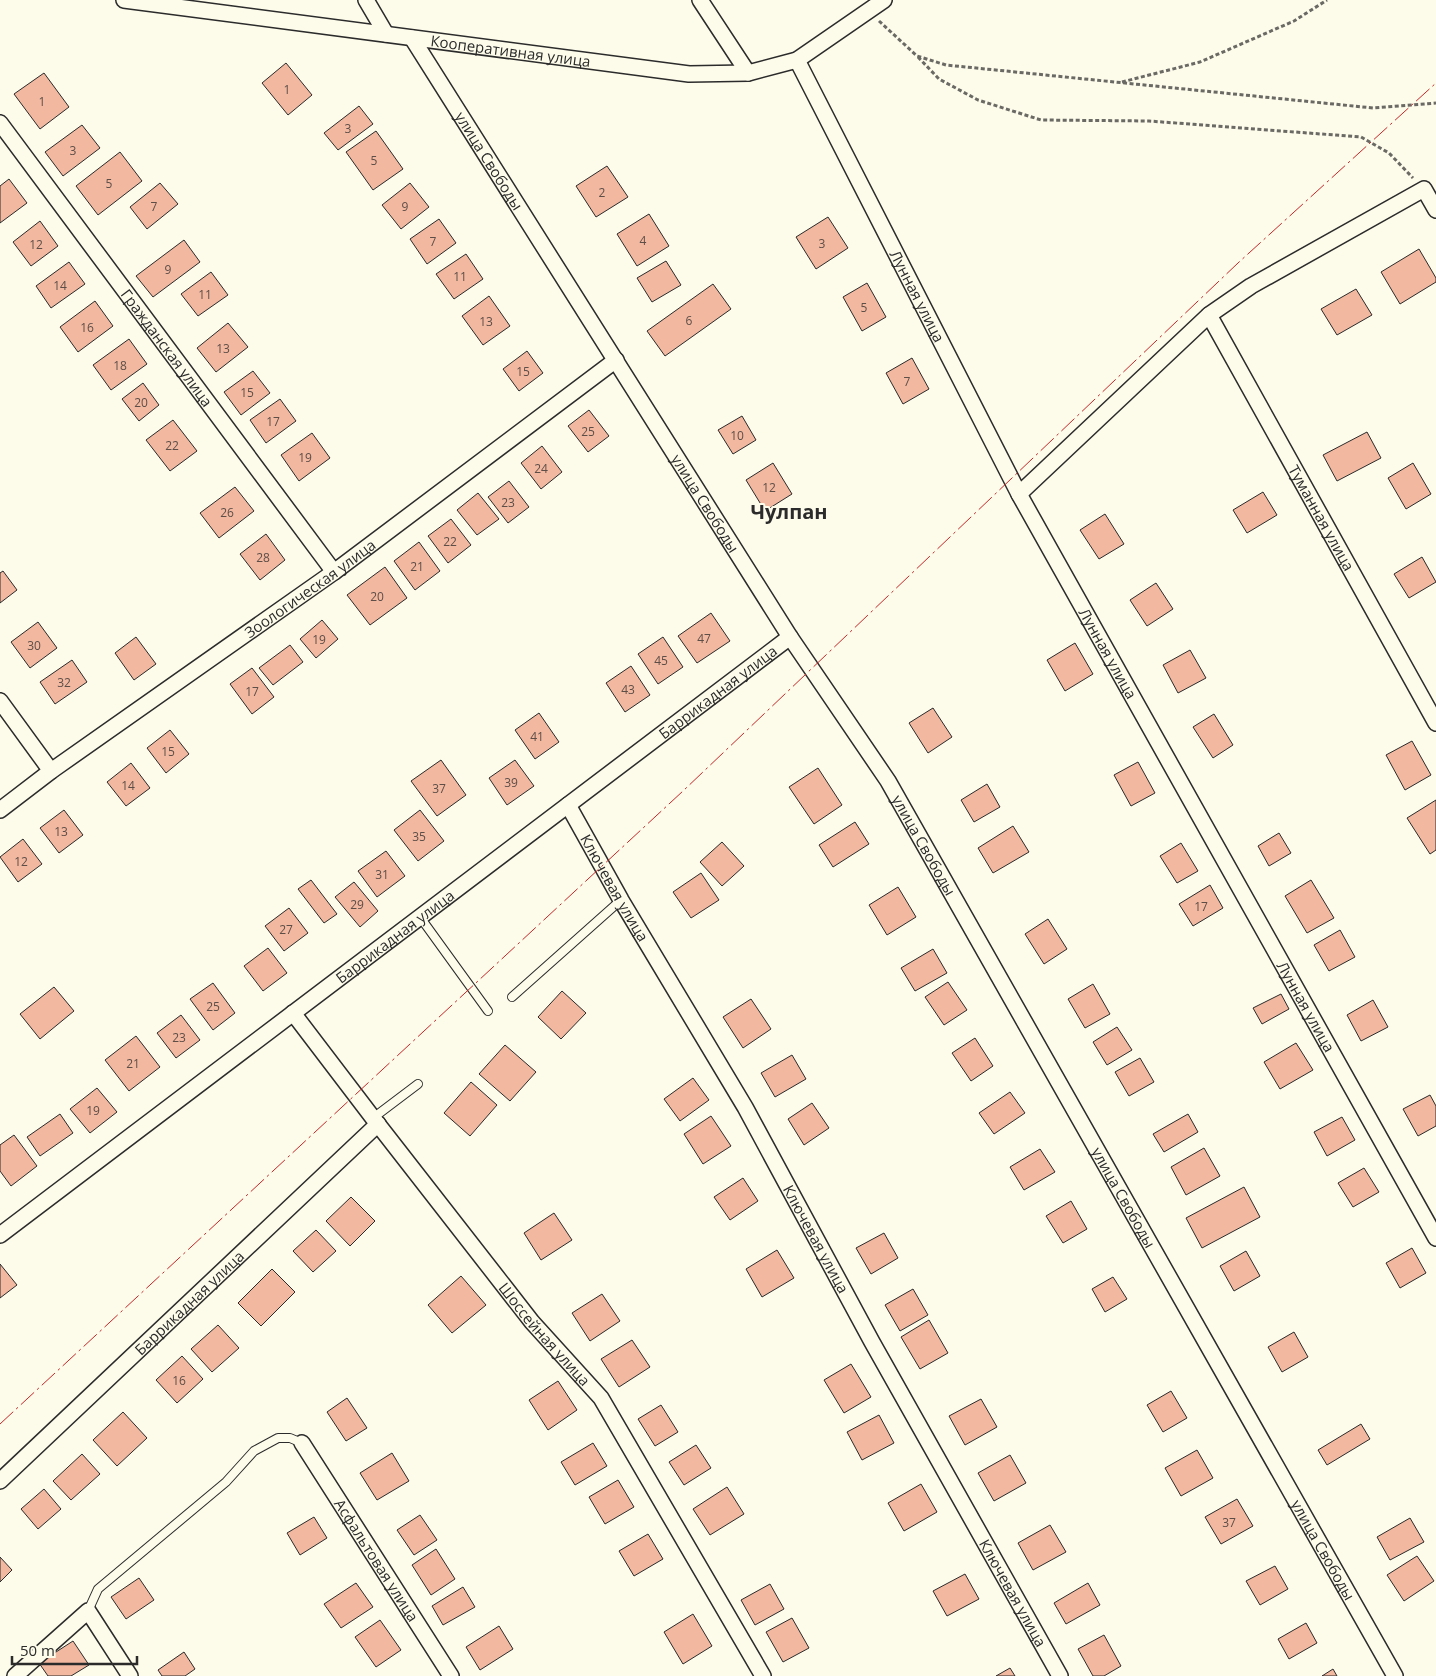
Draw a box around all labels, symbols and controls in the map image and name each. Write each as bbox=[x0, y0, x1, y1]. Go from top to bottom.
street label: Кооперативная улица bbox=[429, 30, 592, 71]
house number: 1 bbox=[284, 81, 290, 98]
house number: 1 bbox=[39, 93, 45, 110]
street label: улица Свободы bbox=[451, 108, 528, 214]
house number: 3 bbox=[345, 120, 352, 137]
house number: 3 bbox=[70, 142, 77, 159]
house number: 5 bbox=[371, 152, 378, 169]
house number: 5 bbox=[106, 175, 113, 192]
house number: 2 bbox=[599, 184, 606, 201]
house number: 7 bbox=[151, 198, 158, 215]
house number: 9 bbox=[402, 198, 409, 215]
house number: 4 bbox=[640, 232, 647, 249]
house number: 7 bbox=[430, 233, 437, 250]
house number: 3 bbox=[819, 235, 826, 252]
house number: 12 bbox=[29, 236, 43, 253]
street label: Лунная улица bbox=[886, 246, 950, 345]
house number: 9 bbox=[165, 261, 172, 278]
house number: 11 bbox=[453, 268, 467, 285]
house number: 14 bbox=[53, 277, 67, 294]
street label: Гражданская улица bbox=[117, 285, 217, 410]
house number: 11 bbox=[198, 286, 212, 303]
house number: 5 bbox=[861, 299, 868, 316]
house number: 6 bbox=[686, 312, 693, 329]
house number: 13 bbox=[479, 313, 493, 330]
house number: 16 bbox=[80, 319, 94, 336]
house number: 13 bbox=[216, 340, 230, 357]
house number: 18 bbox=[113, 357, 127, 374]
house number: 15 bbox=[516, 363, 530, 380]
house number: 7 bbox=[904, 373, 911, 390]
house number: 15 bbox=[240, 384, 254, 401]
house number: 20 bbox=[134, 394, 148, 411]
house number: 17 bbox=[266, 413, 280, 430]
house number: 25 bbox=[581, 423, 595, 440]
house number: 10 bbox=[730, 427, 744, 444]
house number: 22 bbox=[165, 437, 179, 454]
house number: 19 bbox=[298, 449, 312, 466]
street label: улица Свободы bbox=[667, 450, 744, 556]
house number: 24 bbox=[534, 460, 548, 477]
street label: Туманная улица bbox=[1284, 461, 1359, 574]
house number: 12 bbox=[762, 479, 776, 496]
house number: 23 bbox=[501, 494, 515, 511]
district label: Чулпан bbox=[750, 498, 828, 525]
house number: 26 bbox=[220, 504, 234, 521]
house number: 22 bbox=[443, 533, 457, 550]
street label: Зоологическая улица bbox=[240, 534, 379, 642]
house number: 28 bbox=[256, 549, 270, 566]
house number: 21 bbox=[410, 558, 424, 575]
house number: 20 bbox=[370, 588, 384, 605]
street label: Лунная улица bbox=[1075, 604, 1142, 702]
house number: 47 bbox=[697, 630, 711, 647]
house number: 19 bbox=[312, 631, 326, 648]
house number: 30 bbox=[27, 637, 41, 654]
street label: Баррикадная улица bbox=[654, 640, 781, 743]
house number: 45 bbox=[654, 652, 668, 669]
house number: 32 bbox=[57, 674, 71, 691]
house number: 43 bbox=[621, 681, 635, 698]
house number: 17 bbox=[245, 683, 259, 700]
house number: 41 bbox=[530, 728, 544, 745]
house number: 15 bbox=[161, 743, 175, 760]
house number: 39 bbox=[504, 774, 518, 791]
house number: 14 bbox=[121, 777, 135, 794]
house number: 37 bbox=[432, 780, 446, 797]
street label: улица Свободы bbox=[888, 791, 961, 899]
house number: 13 bbox=[54, 823, 68, 840]
house number: 35 bbox=[412, 828, 426, 845]
street label: Ключевая улица bbox=[576, 831, 653, 945]
house number: 12 bbox=[14, 853, 28, 870]
house number: 31 bbox=[375, 866, 389, 883]
street label: Баррикадная улица bbox=[331, 885, 458, 988]
house number: 29 bbox=[350, 896, 364, 913]
house number: 17 bbox=[1194, 898, 1208, 915]
house number: 27 bbox=[279, 921, 293, 938]
street label: Лунная улица bbox=[1273, 958, 1340, 1055]
house number: 25 bbox=[206, 998, 220, 1015]
house number: 23 bbox=[172, 1029, 186, 1046]
house number: 21 bbox=[126, 1055, 140, 1072]
house number: 19 bbox=[86, 1102, 100, 1119]
street label: улица Свободы bbox=[1087, 1143, 1160, 1251]
street label: Ключевая улица bbox=[779, 1181, 854, 1297]
street label: Баррикадная улица bbox=[130, 1246, 248, 1359]
street label: Шоссейная улица bbox=[495, 1278, 595, 1390]
house number: 16 bbox=[172, 1372, 186, 1389]
street label: Асфальтовая улица bbox=[330, 1495, 424, 1625]
street label: улица Свободы bbox=[1287, 1496, 1360, 1604]
house number: 37 bbox=[1222, 1514, 1236, 1531]
street label: Ключевая улица bbox=[975, 1535, 1051, 1650]
scale bar bbox=[12, 1634, 138, 1666]
text: 50 m bbox=[20, 1640, 55, 1660]

